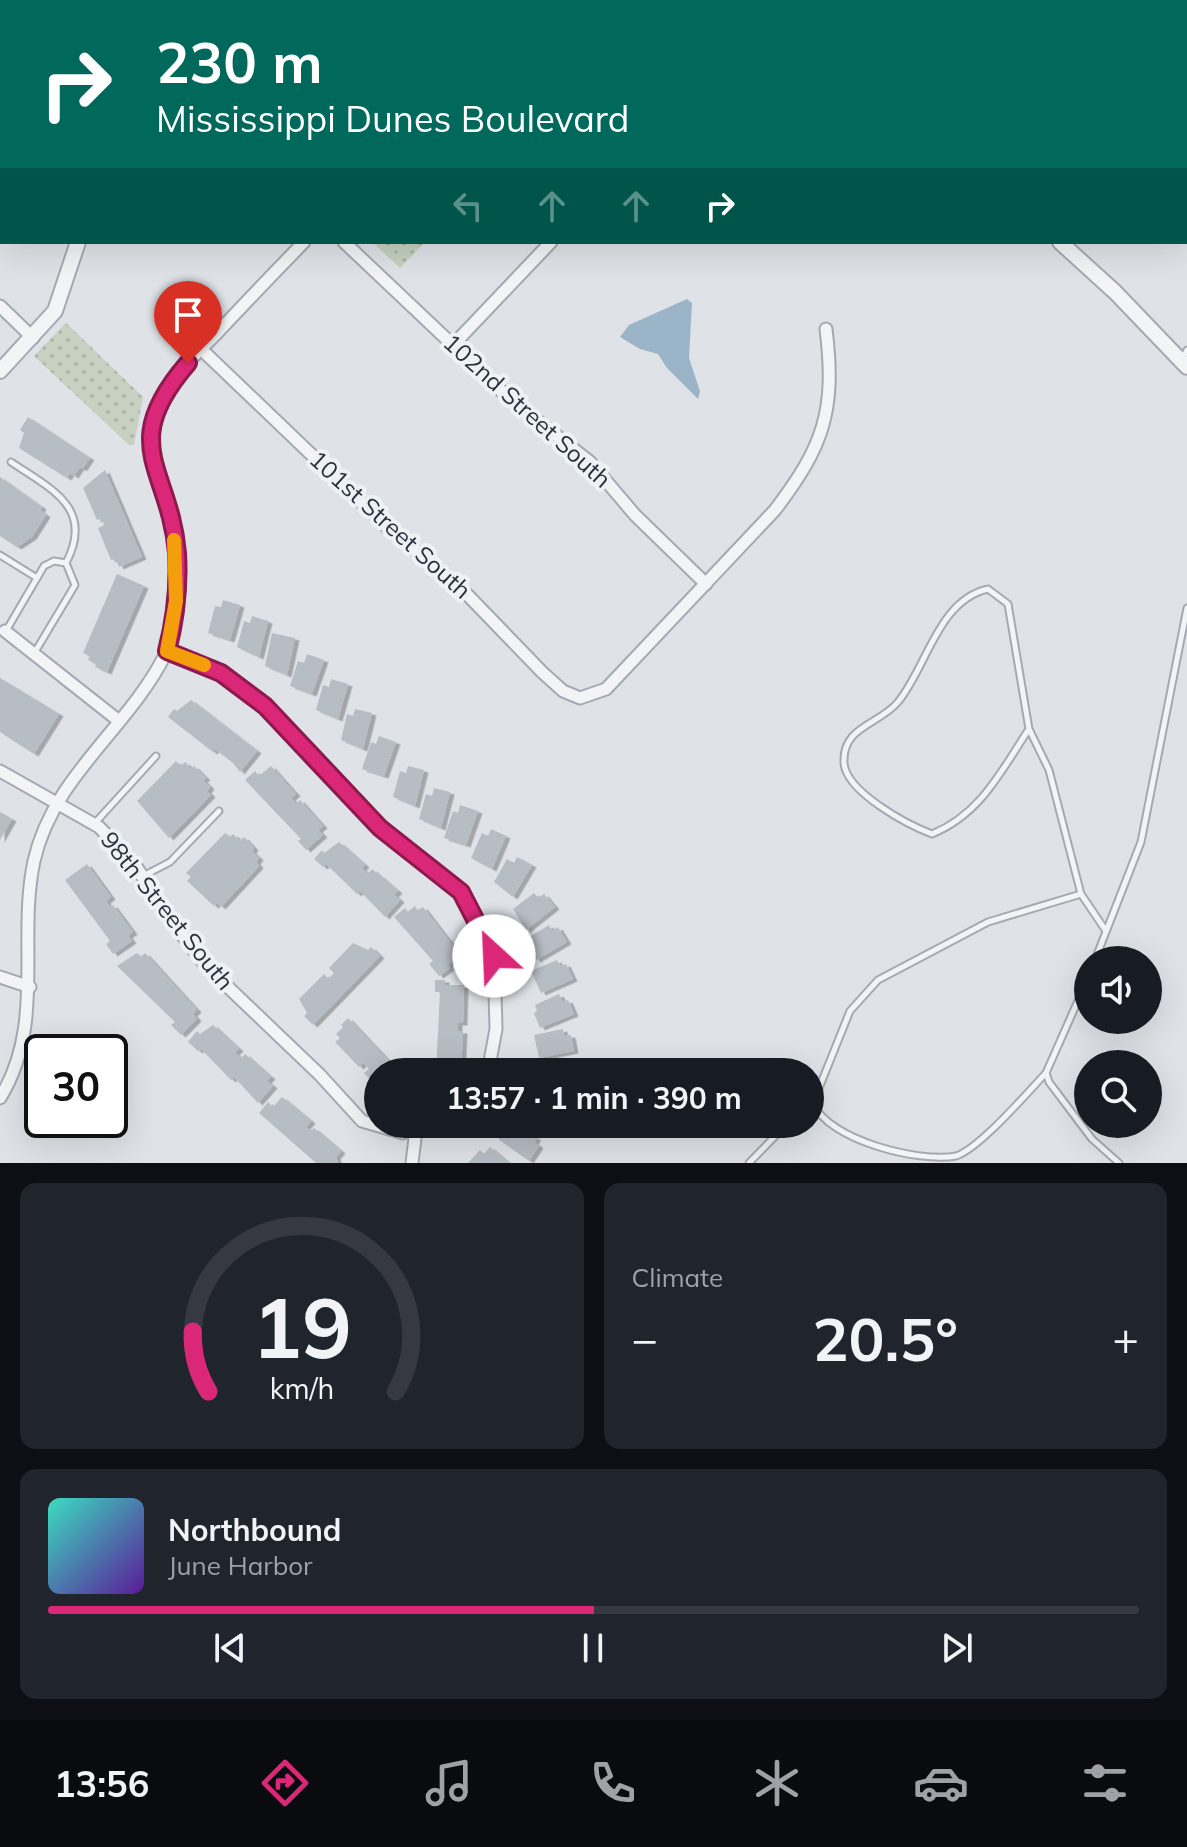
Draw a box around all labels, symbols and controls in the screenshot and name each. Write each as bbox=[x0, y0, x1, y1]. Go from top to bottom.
text: 230 m bbox=[156, 27, 323, 97]
icon: right bbox=[24, 32, 128, 136]
text: Mississippi Dunes Boulevard bbox=[156, 96, 629, 141]
icon: left bbox=[446, 184, 490, 228]
icon: ahead bbox=[530, 184, 574, 228]
icon: ahead bbox=[614, 184, 658, 228]
icon: right bbox=[698, 184, 742, 228]
pin bbox=[154, 281, 222, 363]
icon: arrive bbox=[166, 293, 210, 337]
street label: 102nd Street South bbox=[438, 327, 618, 494]
street label: 101st Street South bbox=[304, 444, 478, 605]
street label: 98th Street South bbox=[95, 825, 241, 996]
position arrow bbox=[452, 914, 536, 998]
map controls bbox=[1074, 946, 1162, 1138]
button: sound bbox=[1074, 946, 1162, 1034]
speed limit sign: 30 bbox=[24, 1034, 128, 1138]
button: search bbox=[1074, 1050, 1162, 1138]
text: 13:57 · 1 min · 390 m bbox=[446, 1079, 742, 1117]
text: Climate bbox=[632, 1261, 723, 1294]
text: 19 bbox=[252, 1274, 352, 1379]
text: 20.5° bbox=[812, 1301, 958, 1376]
text: − bbox=[632, 1311, 658, 1366]
text: + bbox=[1113, 1311, 1139, 1366]
text: km/h bbox=[269, 1370, 334, 1406]
text: Northbound bbox=[168, 1511, 341, 1549]
text: June Harbor bbox=[168, 1549, 313, 1582]
icon: previous bbox=[208, 1626, 252, 1670]
icon: pause bbox=[571, 1626, 615, 1670]
icon: next bbox=[935, 1626, 979, 1670]
icon: directions bbox=[257, 1755, 313, 1811]
icon: music bbox=[421, 1755, 477, 1811]
icon: phone bbox=[585, 1755, 641, 1811]
icon: climate bbox=[749, 1755, 805, 1811]
icon: car bbox=[913, 1755, 969, 1811]
icon: filters bbox=[1077, 1755, 1133, 1811]
text: 13:56 bbox=[54, 1761, 149, 1806]

